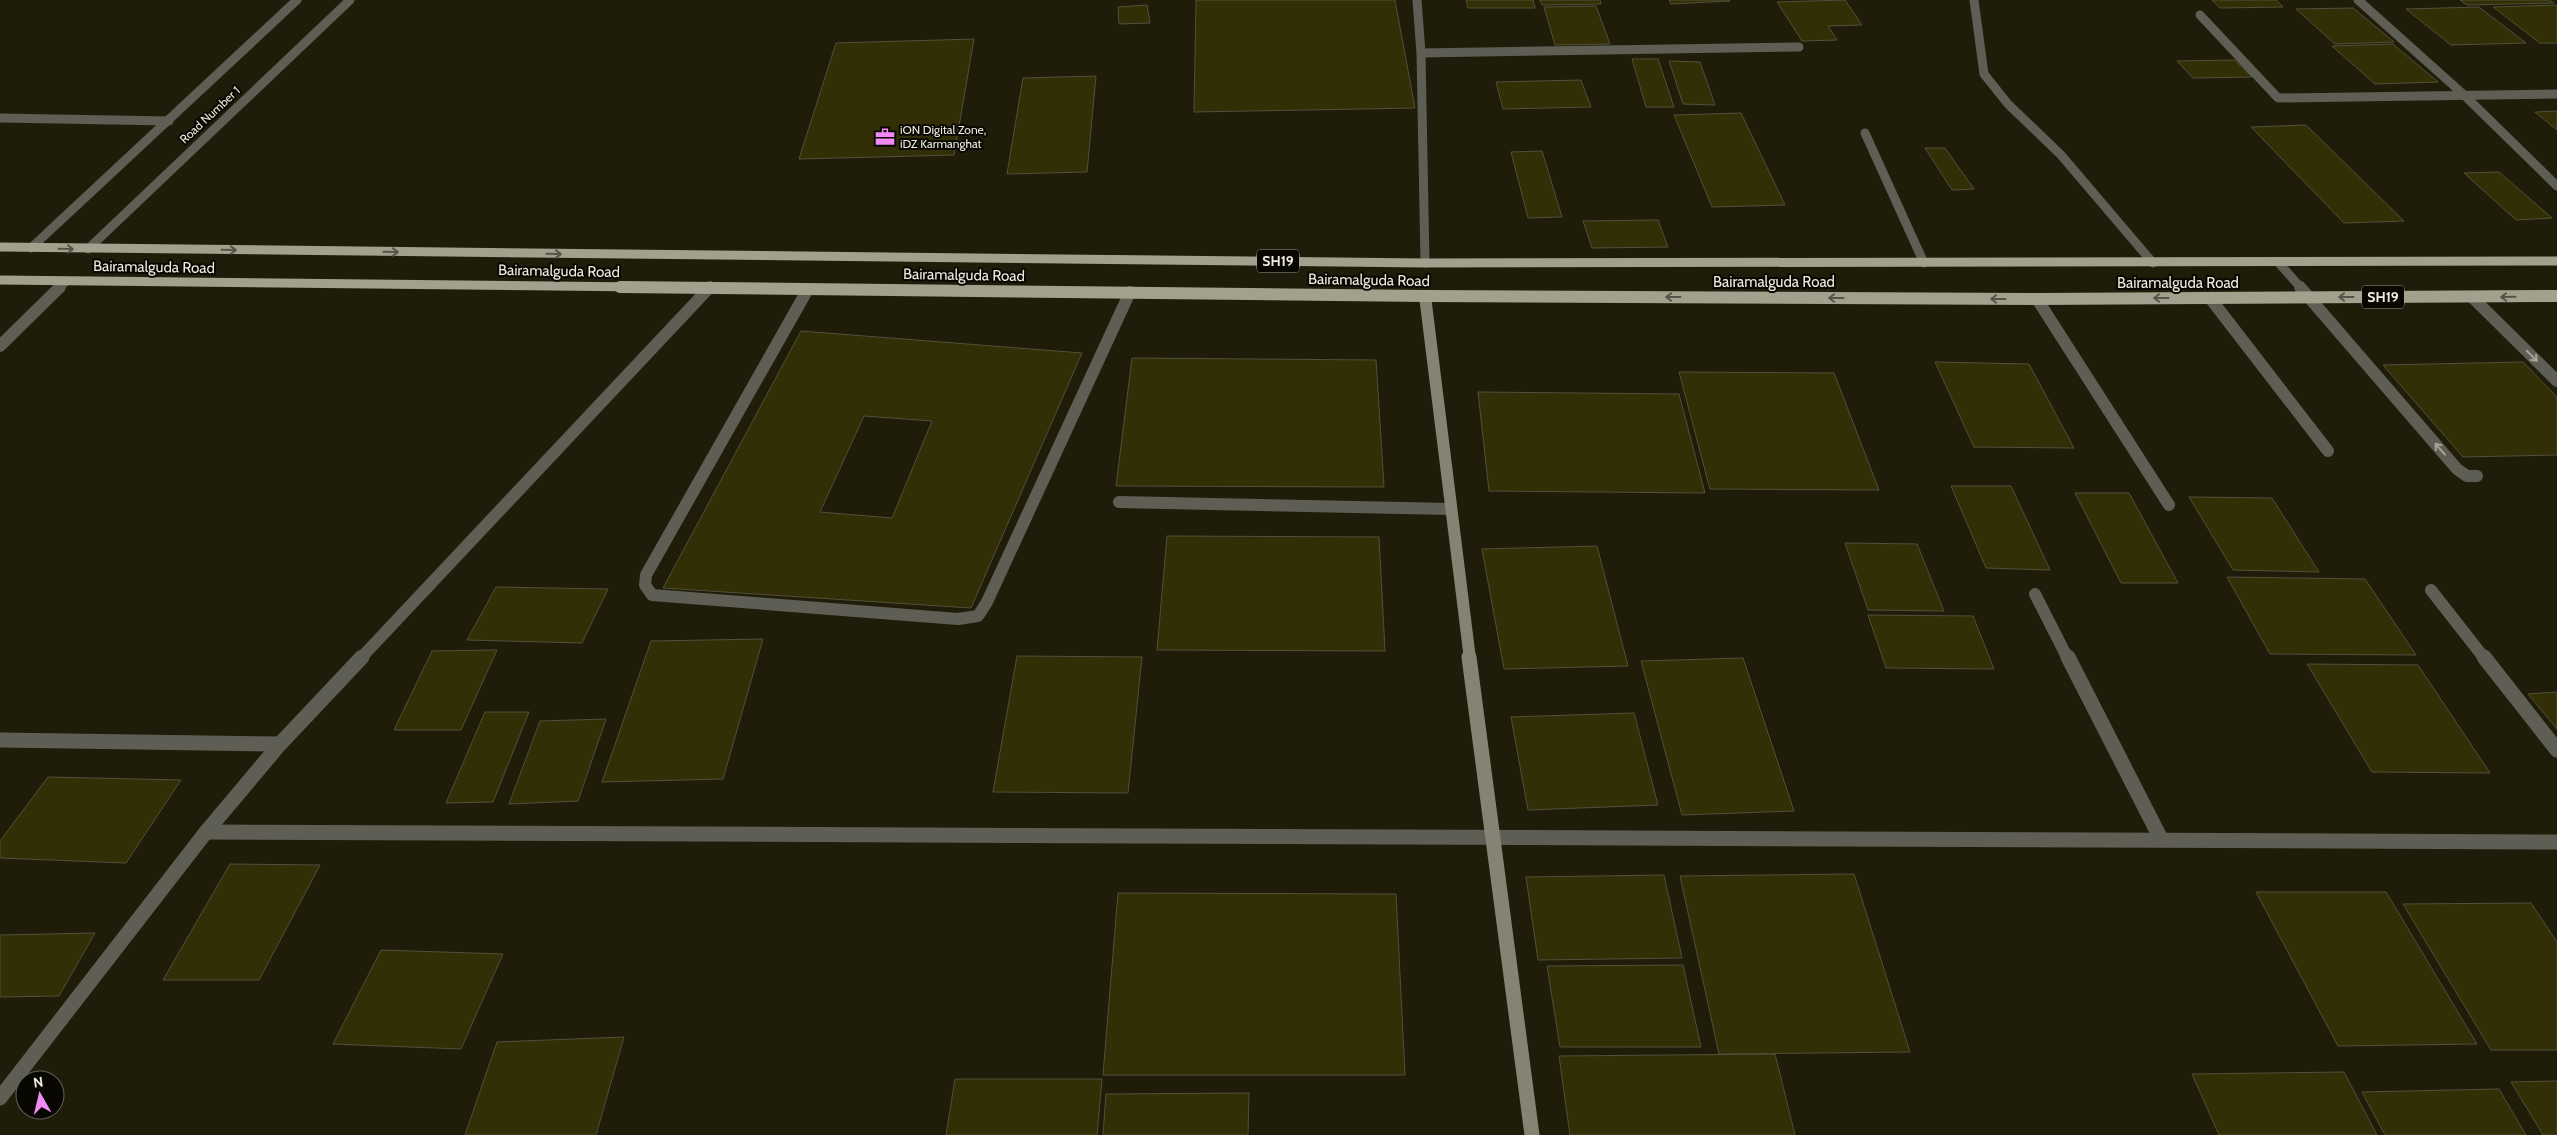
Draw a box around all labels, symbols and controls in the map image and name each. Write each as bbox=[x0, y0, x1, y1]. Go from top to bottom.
street label: Road Number 1 bbox=[176, 83, 243, 146]
place label: iON Digital Zone, iDZ Karmanghat bbox=[900, 122, 986, 151]
office icon: iON Digital Zone, iDZ Karmanghat bbox=[874, 126, 896, 148]
one-way arrow bbox=[58, 244, 74, 253]
one-way arrow bbox=[220, 245, 236, 255]
one-way arrow bbox=[382, 247, 399, 257]
one-way arrow bbox=[545, 249, 561, 259]
road number: SH19 bbox=[1257, 250, 1299, 272]
street label: Bairamalguda Road bbox=[93, 257, 215, 277]
street label: Bairamalguda Road bbox=[498, 261, 620, 281]
street label: Bairamalguda Road bbox=[903, 265, 1025, 285]
street label: Bairamalguda Road bbox=[1308, 270, 1430, 290]
street label: Bairamalguda Road bbox=[1713, 273, 1835, 291]
street label: Bairamalguda Road bbox=[2117, 274, 2239, 292]
road number: SH19 bbox=[2362, 286, 2404, 308]
one-way arrow bbox=[1666, 292, 1682, 302]
one-way arrow bbox=[2338, 292, 2354, 302]
one-way arrow bbox=[2501, 292, 2517, 302]
one-way arrow bbox=[1828, 293, 1844, 303]
one-way arrow bbox=[2153, 293, 2170, 303]
one-way arrow bbox=[1991, 294, 2007, 303]
one-way arrow bbox=[2526, 350, 2538, 362]
one-way arrow bbox=[2434, 442, 2445, 455]
north arrow bbox=[15, 1070, 65, 1120]
text: N bbox=[32, 1073, 44, 1092]

